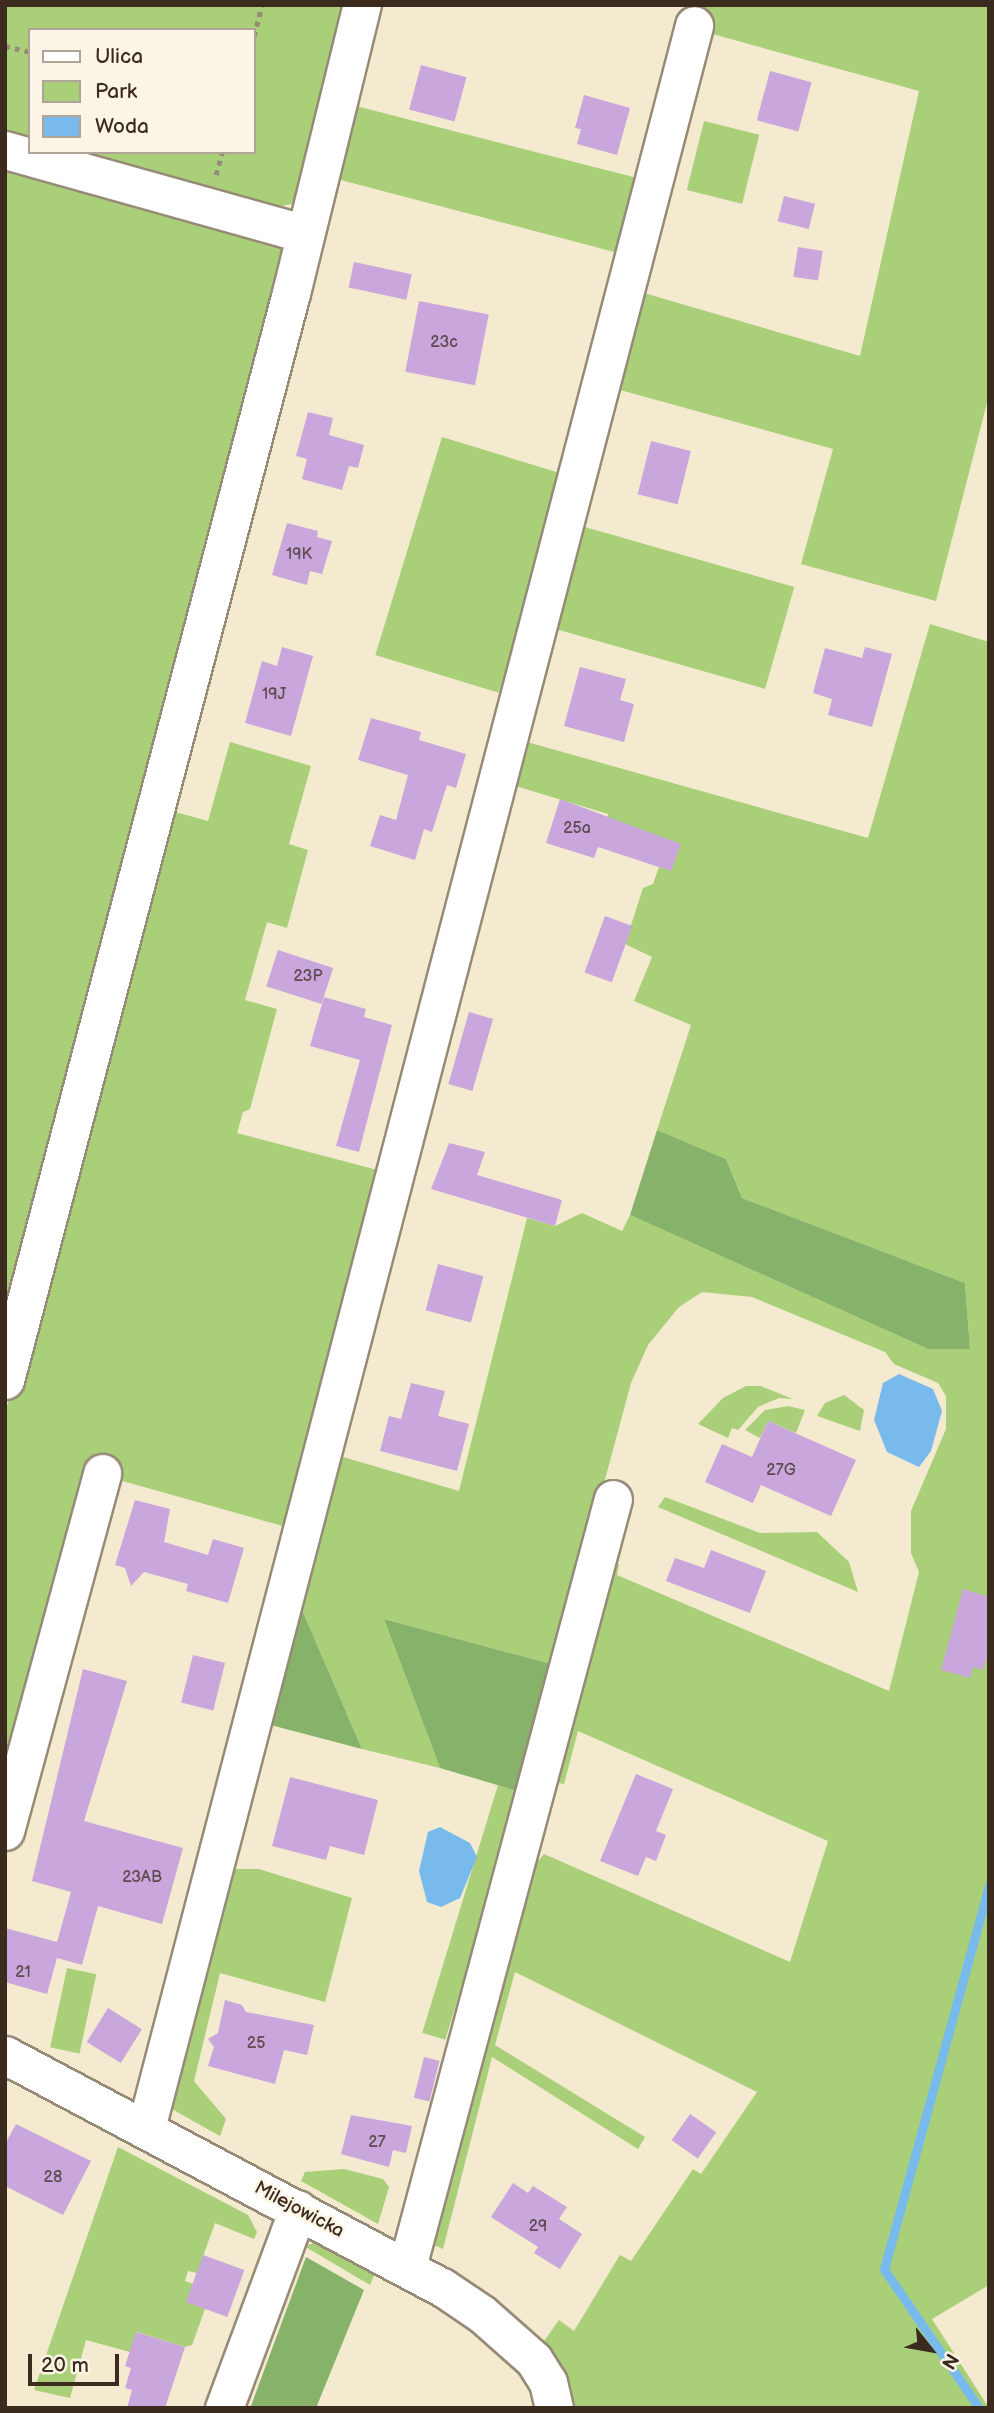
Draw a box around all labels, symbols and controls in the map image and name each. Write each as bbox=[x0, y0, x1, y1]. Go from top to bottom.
legend bbox=[28, 28, 256, 154]
text: Ulica bbox=[95, 44, 143, 69]
text: Park bbox=[95, 79, 137, 104]
text: Woda bbox=[95, 114, 149, 139]
house number: 23c bbox=[430, 333, 458, 353]
house number: 19K bbox=[286, 545, 312, 565]
house number: 19J bbox=[262, 685, 286, 705]
house number: 25a bbox=[563, 819, 591, 839]
house number: 23P bbox=[293, 967, 323, 987]
house number: 27G bbox=[766, 1461, 796, 1481]
house number: 23AB bbox=[122, 1868, 162, 1888]
house number: 21 bbox=[15, 1963, 31, 1983]
house number: 25 bbox=[247, 2034, 265, 2054]
house number: 27 bbox=[368, 2133, 386, 2153]
house number: 28 bbox=[44, 2168, 62, 2188]
street label: Milejowicka bbox=[250, 2177, 348, 2243]
house number: 29 bbox=[529, 2217, 547, 2237]
north arrow bbox=[896, 2315, 966, 2385]
scale bar bbox=[32, 2340, 122, 2384]
text: N bbox=[936, 2349, 963, 2373]
text: 20 m bbox=[41, 2353, 89, 2378]

